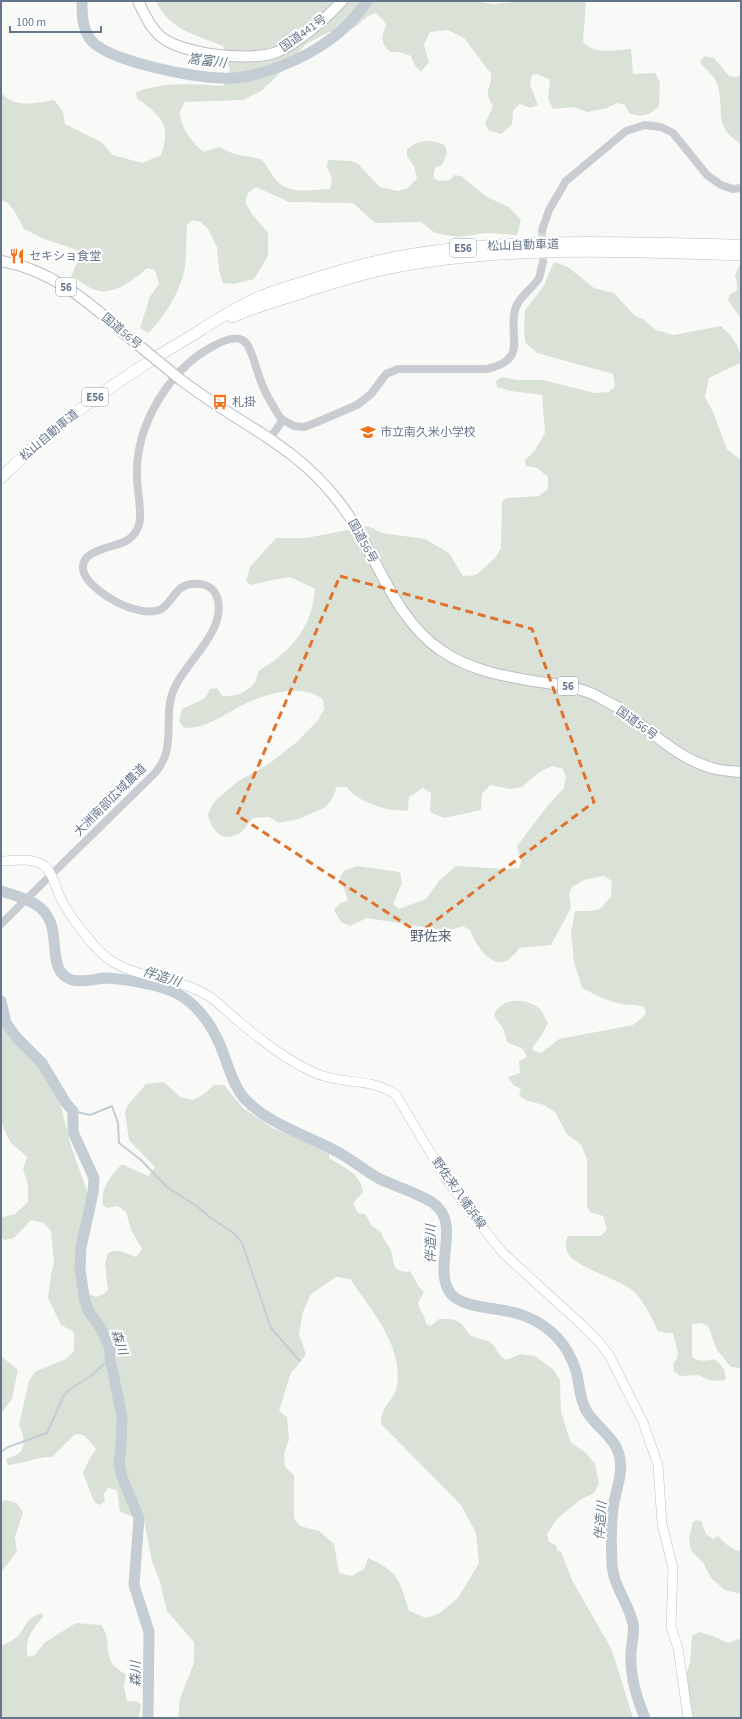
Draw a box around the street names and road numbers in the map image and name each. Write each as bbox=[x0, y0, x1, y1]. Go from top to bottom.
street label: 国道441号 bbox=[276, 11, 330, 56]
street label: 松山自動車道 bbox=[487, 236, 559, 255]
road number: E56 bbox=[450, 239, 476, 257]
road number: 56 bbox=[56, 278, 76, 296]
street label: 国道56号 bbox=[98, 309, 146, 353]
road number: E56 bbox=[82, 388, 108, 406]
street label: 松山自動車道 bbox=[16, 406, 82, 465]
street label: 国道56号 bbox=[344, 516, 382, 566]
road number: 56 bbox=[558, 677, 578, 695]
street label: 国道56号 bbox=[612, 702, 661, 744]
street label: 大洲南部広域農道 bbox=[70, 760, 150, 840]
street label: 野佐来八幡浜線 bbox=[428, 1154, 490, 1233]

